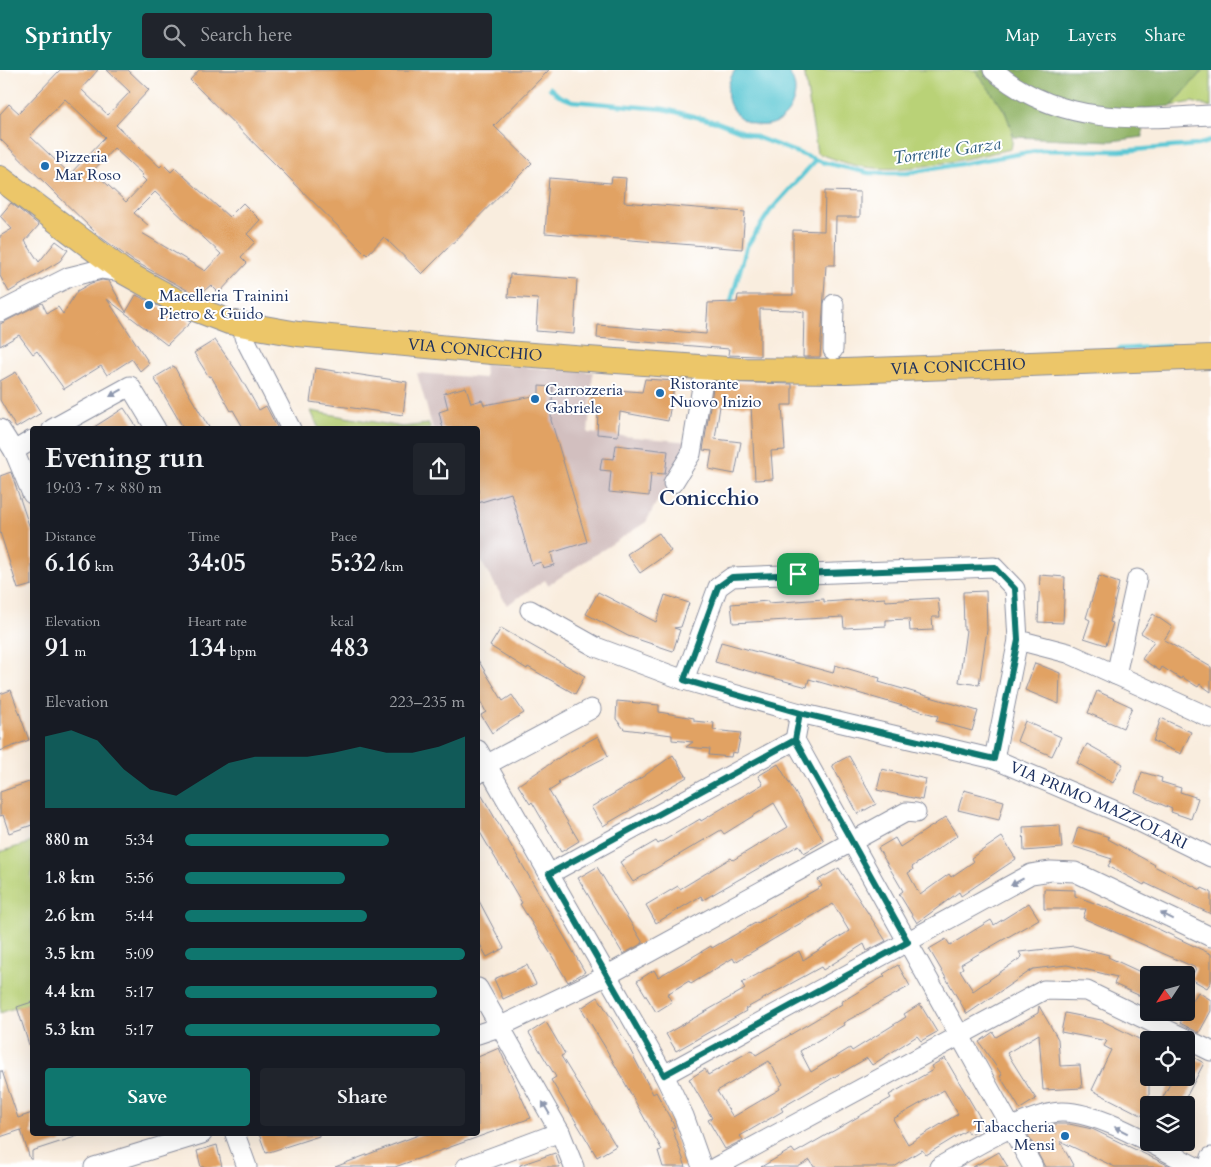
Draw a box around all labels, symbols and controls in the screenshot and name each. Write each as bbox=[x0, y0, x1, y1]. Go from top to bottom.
search box bbox=[142, 13, 492, 58]
text: Sprintly bbox=[25, 19, 112, 52]
icon: search bbox=[160, 21, 188, 49]
text: Search here bbox=[200, 22, 292, 48]
text: Map bbox=[1005, 23, 1040, 48]
text: Layers bbox=[1068, 23, 1117, 48]
text: Share bbox=[1145, 23, 1186, 48]
water label: Torrente Garza bbox=[891, 131, 1003, 171]
place label: Pizzeria Mar Roso bbox=[55, 146, 121, 186]
marker: Pizzeria Mar Roso bbox=[39, 160, 51, 172]
place label: Macelleria Trainini Pietro & Guido bbox=[159, 285, 289, 325]
marker: Macelleria Trainini Pietro & Guido bbox=[143, 299, 155, 311]
street label: VIA CONICCHIO bbox=[407, 333, 543, 367]
street label: VIA CONICCHIO bbox=[890, 353, 1026, 380]
place label: Ristorante Nuovo Inizio bbox=[670, 373, 762, 413]
place label: Carrozzeria Gabriele bbox=[545, 379, 623, 419]
marker: Ristorante Nuovo Inizio bbox=[654, 387, 666, 399]
one-way arrow bbox=[109, 389, 124, 397]
marker: Carrozzeria Gabriele bbox=[529, 393, 541, 405]
text: Evening run bbox=[45, 439, 204, 477]
button: share bbox=[413, 443, 465, 495]
text: 19:03 · 7 × 880 m bbox=[45, 477, 162, 499]
district label: Conicchio bbox=[659, 484, 759, 513]
text: Distance bbox=[45, 527, 96, 546]
text: Time bbox=[188, 527, 220, 546]
text: Pace bbox=[330, 527, 357, 546]
text: 6.16 bbox=[45, 546, 91, 580]
text: 34:05 bbox=[188, 546, 246, 580]
text: 5:32 bbox=[330, 546, 376, 580]
pin bbox=[777, 553, 819, 595]
text: km bbox=[91, 557, 114, 576]
text: /km bbox=[376, 557, 404, 576]
icon: arrive bbox=[784, 560, 812, 588]
text: Elevation bbox=[45, 612, 101, 631]
text: Heart rate bbox=[188, 612, 247, 631]
text: kcal bbox=[330, 612, 354, 631]
text: 91 bbox=[45, 631, 71, 665]
text: 134 bbox=[188, 631, 226, 665]
text: 483 bbox=[330, 631, 369, 665]
text: m bbox=[71, 642, 86, 661]
text: bpm bbox=[226, 642, 257, 661]
text: Elevation bbox=[45, 691, 109, 713]
text: 223–235 m bbox=[389, 691, 465, 713]
street label: VIA PRIMO MAZZOLARI bbox=[1006, 756, 1191, 855]
text: 880 m bbox=[45, 829, 89, 851]
text: 5:34 bbox=[125, 829, 154, 851]
text: 1.8 km bbox=[45, 867, 95, 889]
text: 5:56 bbox=[125, 867, 154, 889]
one-way arrow bbox=[1010, 878, 1024, 886]
text: 2.6 km bbox=[45, 905, 95, 927]
text: 5:44 bbox=[125, 905, 154, 927]
one-way arrow bbox=[1160, 911, 1174, 919]
text: 3.5 km bbox=[45, 943, 95, 965]
text: 5:09 bbox=[125, 943, 154, 965]
north arrow bbox=[1140, 966, 1195, 1021]
map controls bbox=[1140, 966, 1195, 1151]
text: 4.4 km bbox=[45, 981, 95, 1003]
text: 5:17 bbox=[125, 981, 154, 1003]
text: 5.3 km bbox=[45, 1019, 95, 1041]
text: 5:17 bbox=[125, 1019, 154, 1041]
button: locate bbox=[1140, 1031, 1195, 1086]
button: Save bbox=[45, 1068, 250, 1126]
button: Share bbox=[260, 1068, 465, 1126]
button: layers bbox=[1140, 1096, 1195, 1151]
one-way arrow bbox=[541, 1101, 550, 1114]
place label: Tabaccheria Mensi bbox=[973, 1116, 1056, 1156]
one-way arrow bbox=[1114, 1126, 1128, 1134]
marker: Tabaccheria Mensi bbox=[1059, 1130, 1071, 1142]

